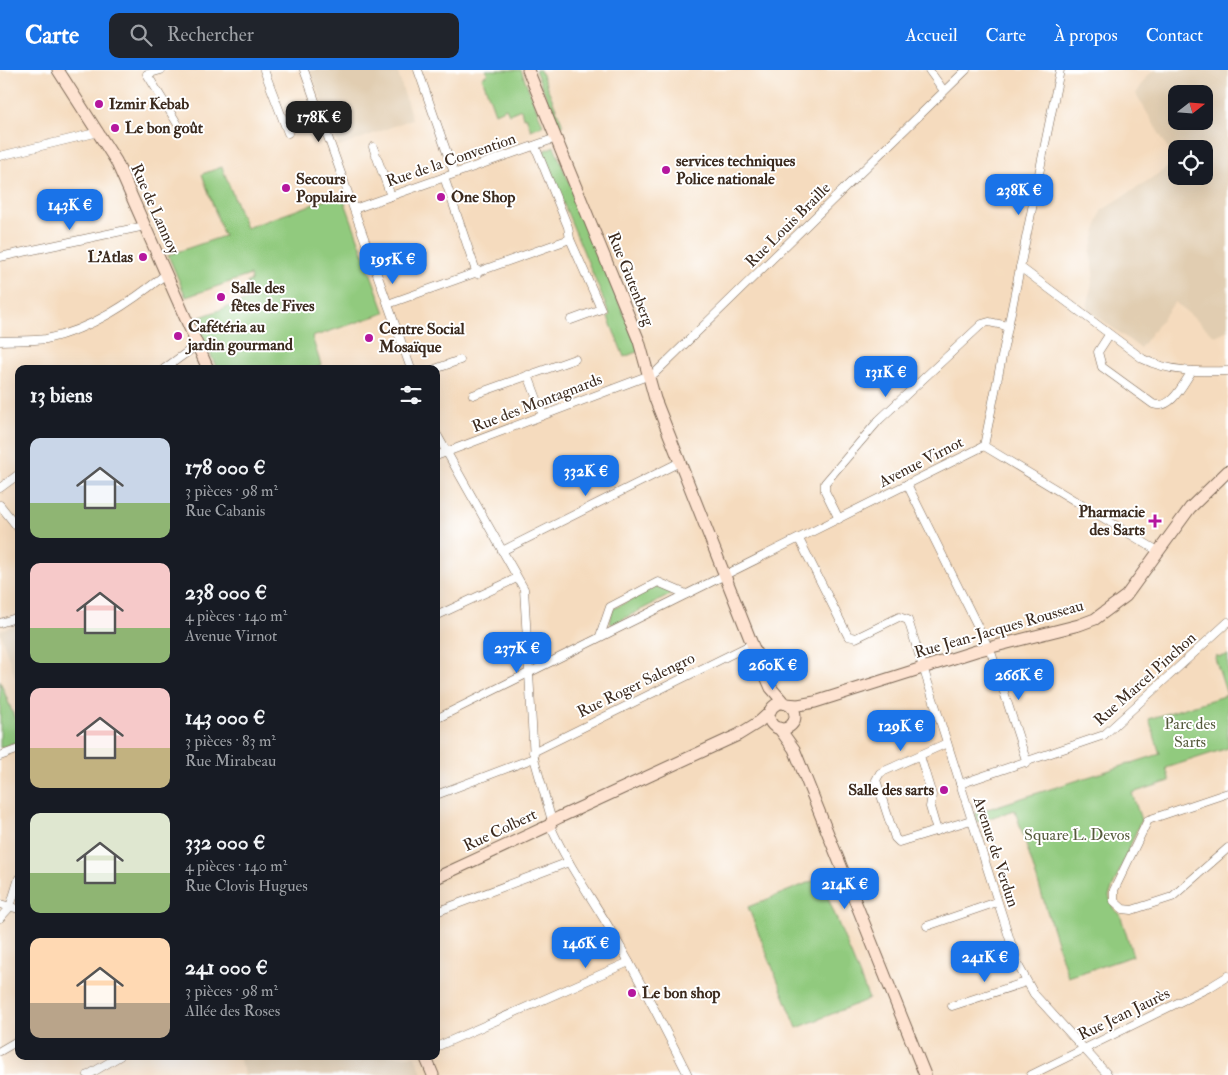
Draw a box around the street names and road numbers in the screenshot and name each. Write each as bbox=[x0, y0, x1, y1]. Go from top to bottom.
street label: Rue de la Convention bbox=[383, 128, 519, 192]
street label: Rue de Lannoy bbox=[126, 161, 184, 258]
street label: Rue Louis Braille bbox=[741, 178, 835, 272]
street label: Rue Gutenberg bbox=[603, 229, 659, 330]
street label: Rue des Montagnards bbox=[469, 369, 605, 437]
street label: Avenue Virnot bbox=[874, 432, 967, 492]
street label: Rue Jean-Jacques Rousseau bbox=[912, 595, 1086, 664]
street label: Rue Marcel Pinchon bbox=[1090, 628, 1200, 730]
street label: Rue Roger Salengro bbox=[574, 648, 698, 722]
street label: Avenue de Verdun bbox=[968, 793, 1023, 910]
street label: Rue Colbert bbox=[460, 804, 540, 856]
street label: Rue Jean Jaurès bbox=[1075, 983, 1174, 1046]

